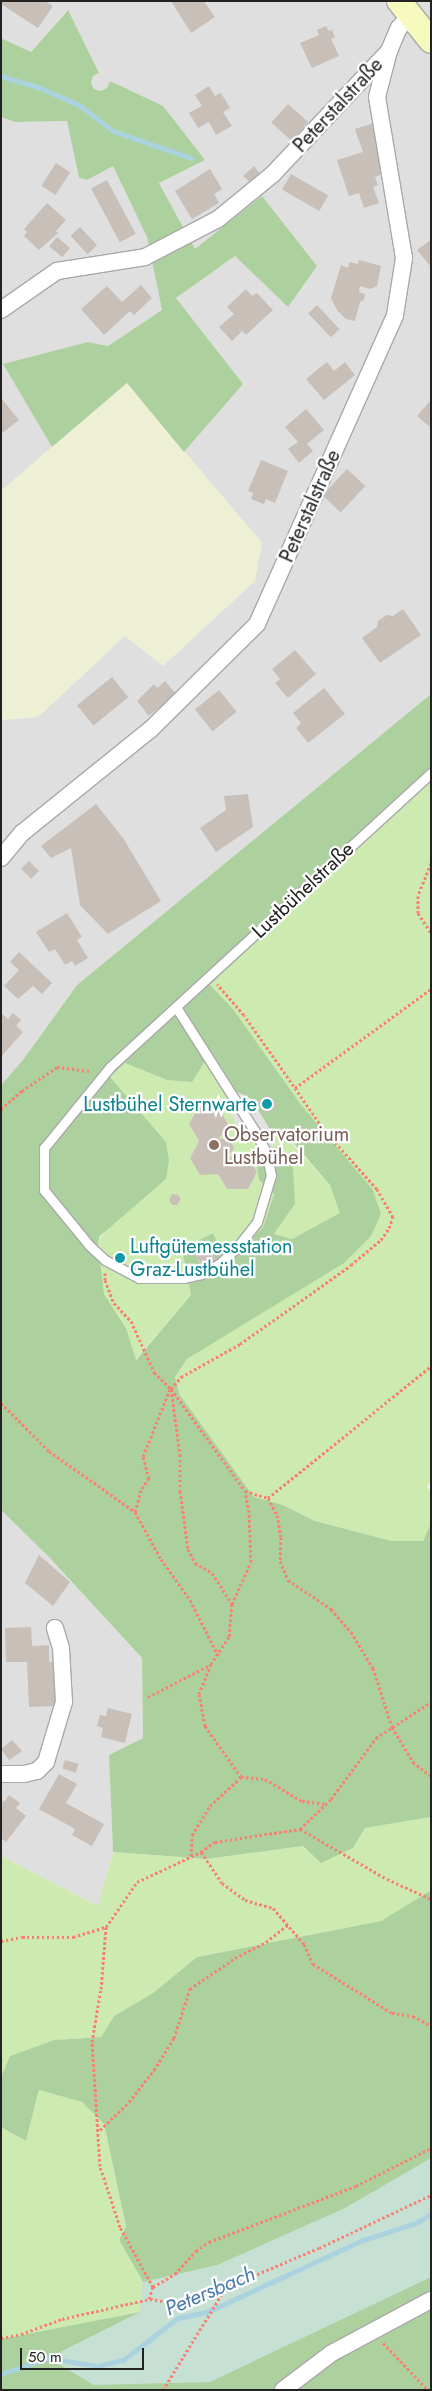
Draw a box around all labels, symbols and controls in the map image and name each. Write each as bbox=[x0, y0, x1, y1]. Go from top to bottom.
street label: Peterstalstraße bbox=[288, 53, 388, 157]
street label: Peterstalstraße bbox=[275, 446, 345, 566]
street label: Lustbühelstraße bbox=[247, 837, 359, 943]
place label: Lustbühel Sternwarte bbox=[83, 1092, 257, 1116]
marker: Lustbühel Sternwarte bbox=[261, 1098, 273, 1110]
place label: Observatorium Lustbühel bbox=[224, 1122, 349, 1169]
marker: Observatorium Lustbühel bbox=[208, 1139, 220, 1151]
place label: Luftgütemessstation Graz-Lustbühel bbox=[130, 1234, 293, 1281]
marker: Luftgütemessstation Graz-Lustbühel bbox=[114, 1252, 126, 1264]
water label: Petersbach bbox=[161, 2261, 259, 2321]
scale bar bbox=[22, 2338, 146, 2370]
text: 50 m bbox=[28, 2346, 62, 2368]

